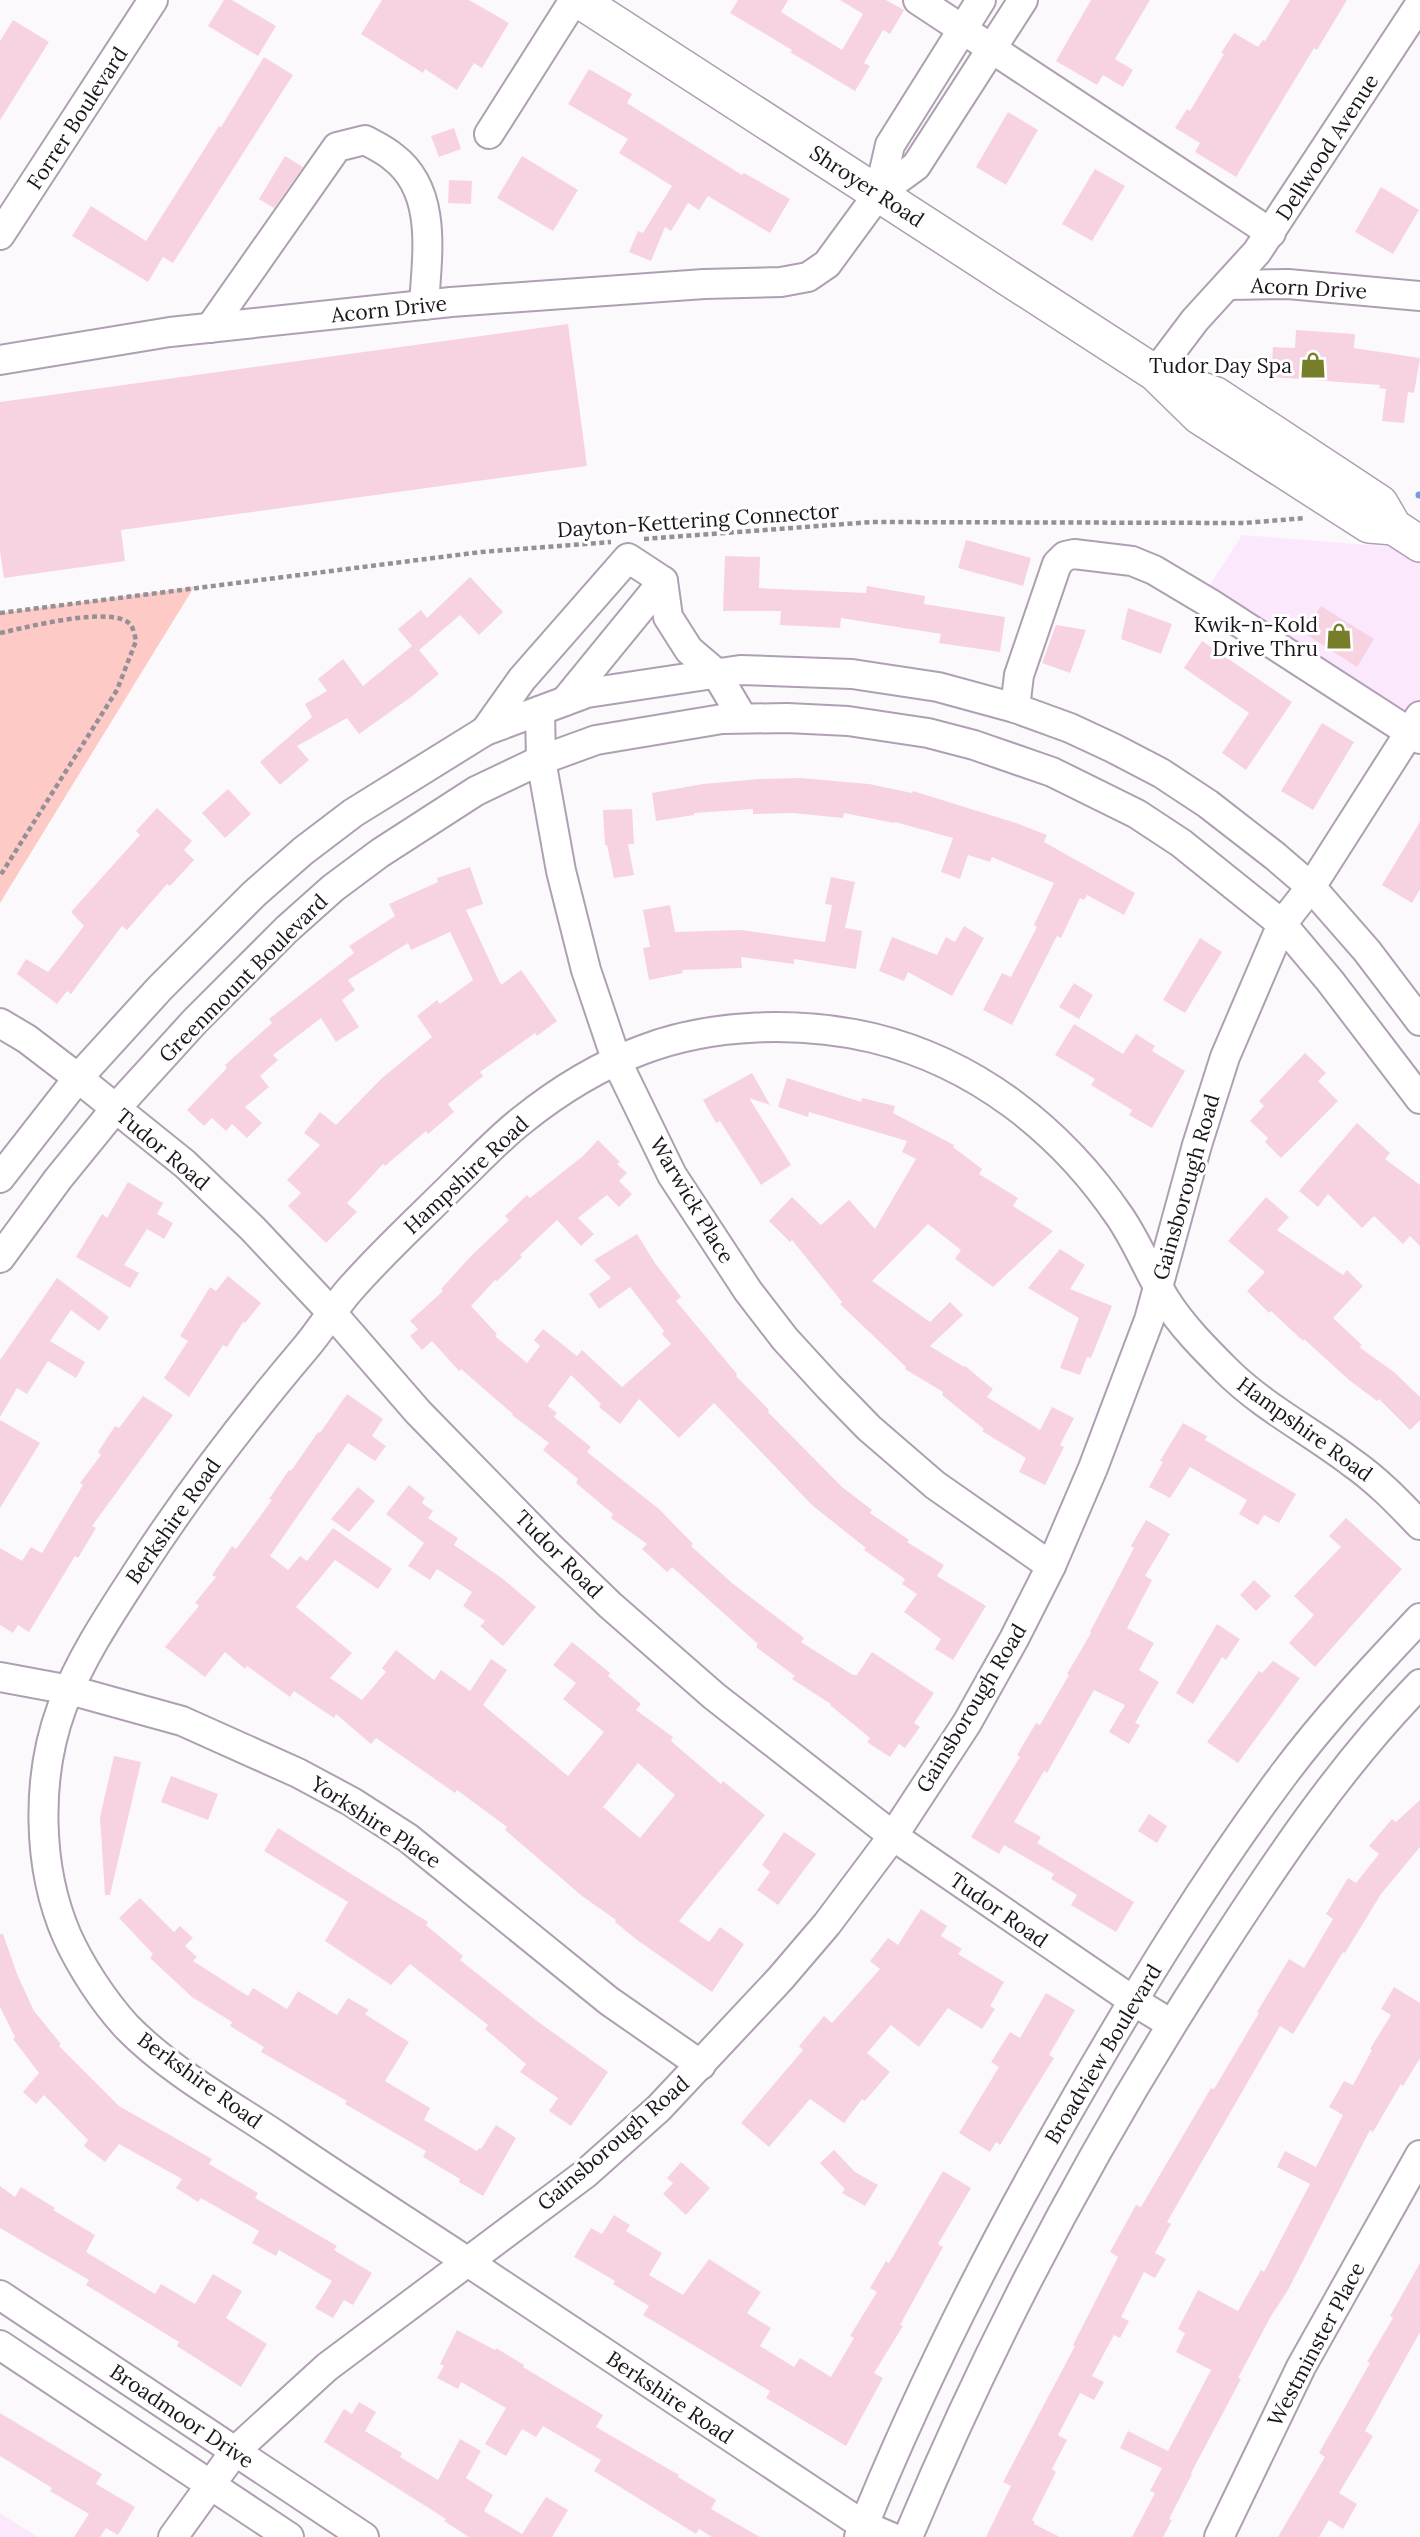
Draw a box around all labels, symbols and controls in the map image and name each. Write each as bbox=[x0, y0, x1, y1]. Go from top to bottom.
street label: Forrer Boulevard bbox=[21, 41, 133, 195]
street label: Dellwood Avenue bbox=[1270, 69, 1384, 225]
street label: Shroyer Road bbox=[805, 139, 929, 233]
street label: Acorn Drive bbox=[1249, 271, 1368, 305]
street label: Acorn Drive bbox=[329, 289, 448, 329]
shop icon: Tudor Day Spa bbox=[1298, 350, 1328, 380]
place label: Tudor Day Spa bbox=[1149, 352, 1292, 379]
street label: Dayton-Kettering Connector bbox=[556, 497, 840, 543]
place label: Kwik-n-Kold Drive Thru bbox=[1194, 611, 1318, 662]
shop icon: Kwik-n-Kold Drive Thru bbox=[1324, 621, 1354, 651]
street label: Greenmount Boulevard bbox=[153, 888, 333, 1068]
street label: Gainsborough Road bbox=[1147, 1091, 1225, 1283]
street label: Tudor Road bbox=[111, 1102, 215, 1196]
street label: Hampshire Road bbox=[398, 1110, 534, 1240]
street label: Warwick Place bbox=[644, 1132, 740, 1268]
street label: Hampshire Road bbox=[1232, 1371, 1378, 1487]
street label: Berkshire Road bbox=[120, 1453, 226, 1589]
street label: Tudor Road bbox=[509, 1504, 609, 1604]
street label: Gainsborough Road bbox=[910, 1619, 1032, 1797]
street label: Yorkshire Place bbox=[305, 1769, 446, 1874]
street label: Tudor Road bbox=[945, 1866, 1053, 1954]
street label: Broadview Boulevard bbox=[1039, 1959, 1167, 2149]
street label: Berkshire Road bbox=[132, 2026, 268, 2134]
street label: Gainsborough Road bbox=[532, 2070, 694, 2216]
street label: Westminster Place bbox=[1261, 2257, 1371, 2431]
street label: Berkshire Road bbox=[601, 2345, 739, 2449]
street label: Broadmoor Drive bbox=[105, 2358, 259, 2474]

